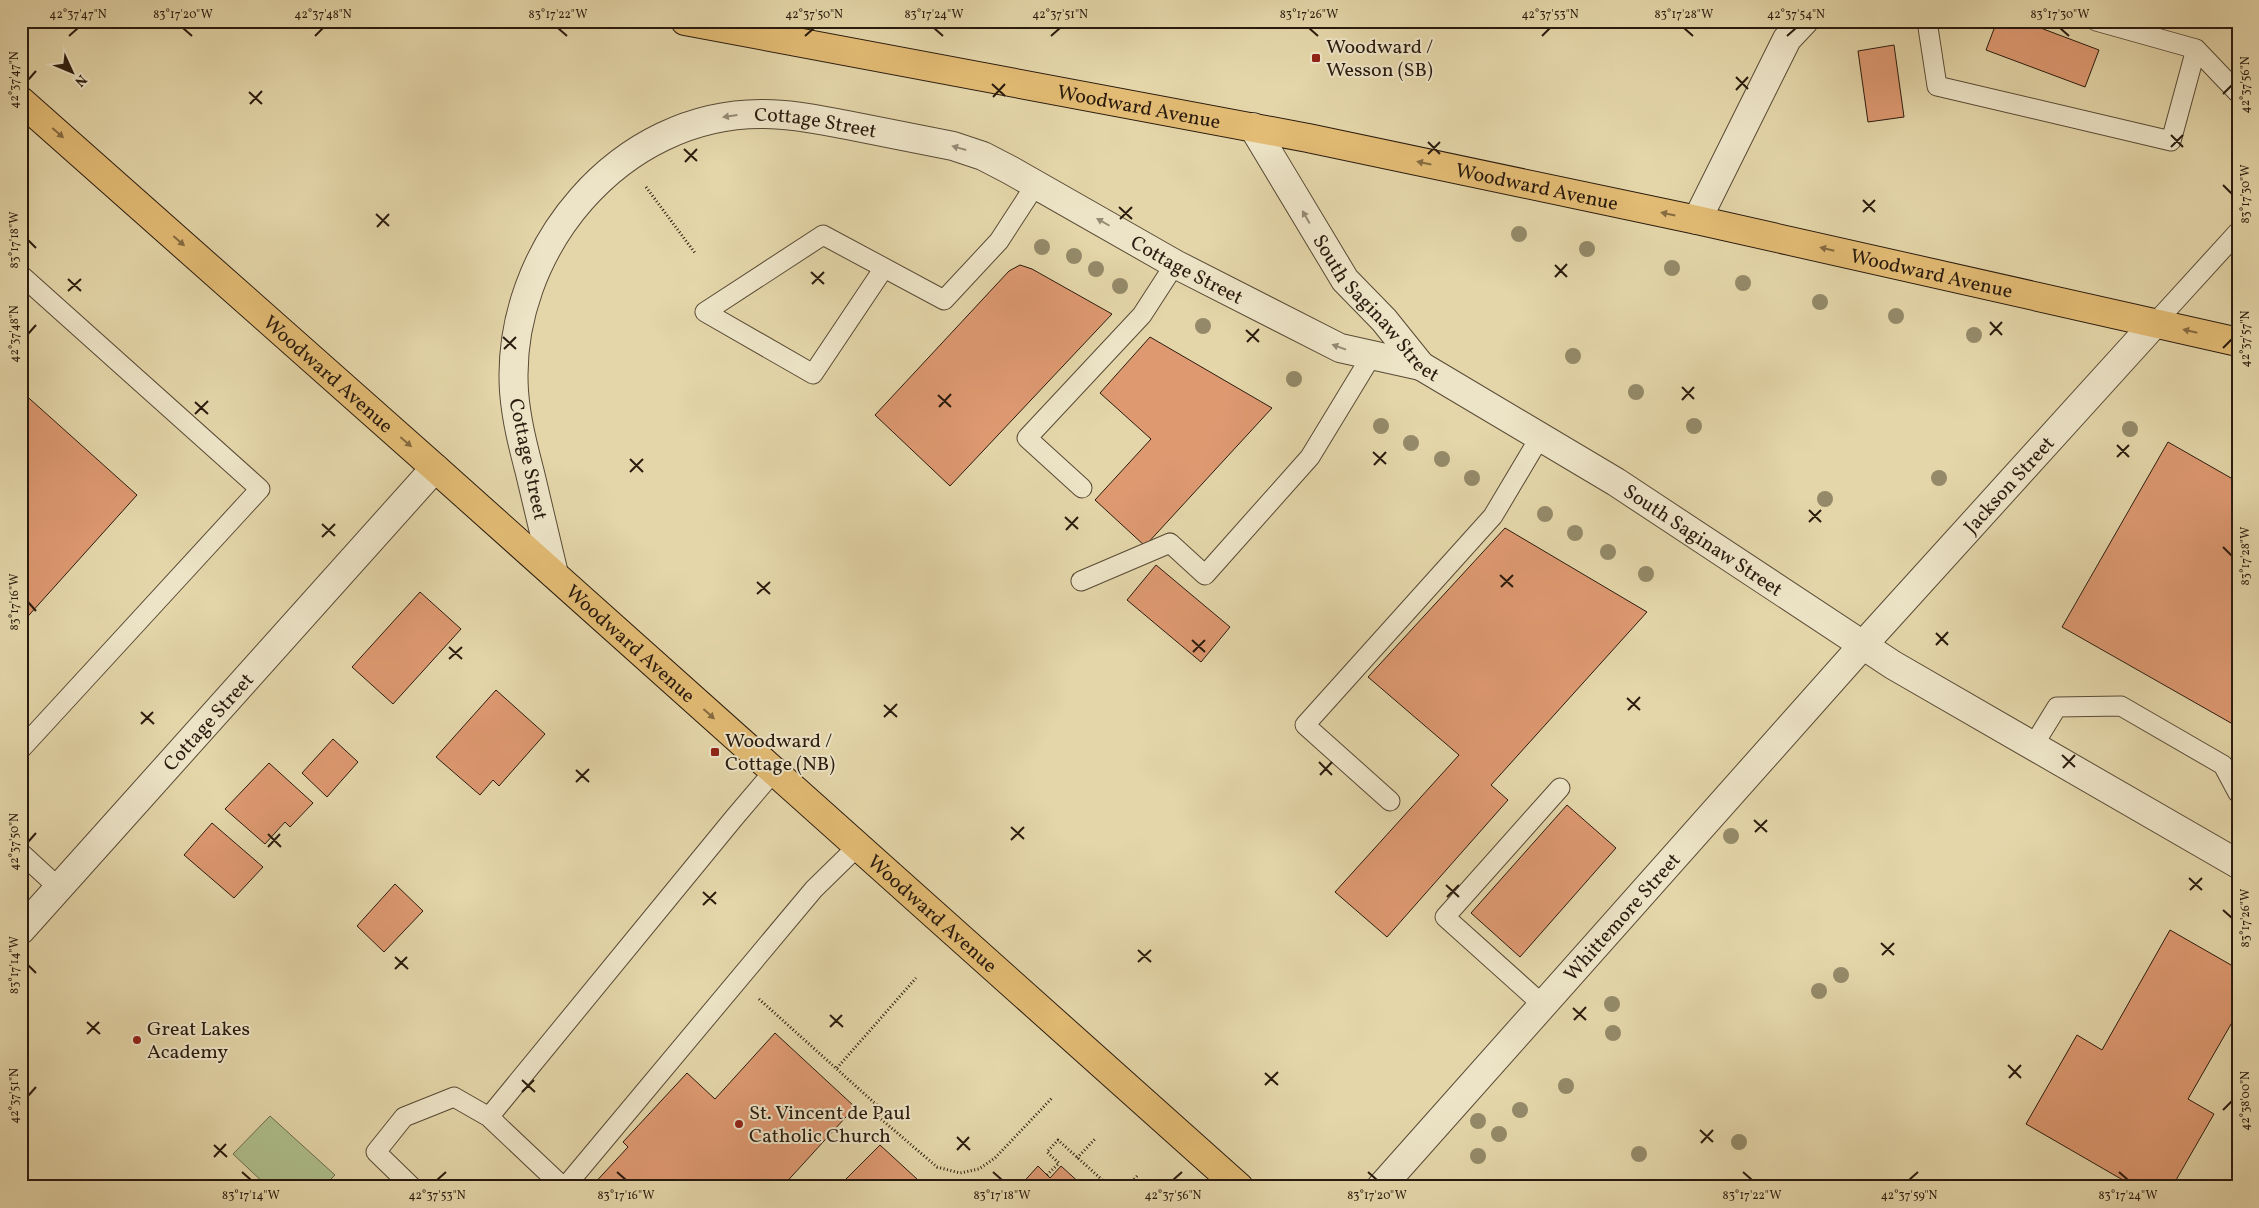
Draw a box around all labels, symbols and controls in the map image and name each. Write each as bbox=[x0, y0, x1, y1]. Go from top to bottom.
text: 42°37'47"N bbox=[49, 7, 107, 23]
text: 83°17'20"W bbox=[153, 7, 213, 23]
text: 42°37'48"N bbox=[294, 7, 352, 23]
text: 83°17'22"W bbox=[529, 7, 587, 23]
text: 42°37'50"N bbox=[785, 7, 843, 23]
text: 83°17'24"W bbox=[904, 7, 964, 23]
text: 42°37'51"N bbox=[1032, 7, 1088, 23]
text: 83°17'26"W bbox=[1280, 7, 1338, 23]
text: 42°37'53"N bbox=[1521, 7, 1579, 23]
text: 83°17'28"W bbox=[1655, 7, 1713, 23]
text: 42°37'54"N bbox=[1767, 7, 1825, 23]
text: 83°17'30"W bbox=[2030, 7, 2090, 23]
place label: Woodward / Wesson (SB) bbox=[1326, 34, 1433, 85]
north arrow bbox=[48, 48, 98, 98]
text: 42°37'47"N bbox=[7, 51, 23, 109]
marker: Woodward / Wesson (SB) bbox=[1310, 52, 1322, 64]
text: 42°37'56"N bbox=[2238, 56, 2254, 114]
text: N bbox=[70, 70, 91, 90]
street label: Woodward Avenue bbox=[1055, 79, 1223, 137]
street label: Cottage Street bbox=[754, 102, 879, 147]
one-way arrow bbox=[721, 112, 737, 120]
one-way arrow bbox=[51, 128, 64, 139]
one-way arrow bbox=[951, 143, 966, 151]
street label: Woodward Avenue bbox=[1453, 157, 1621, 219]
one-way arrow bbox=[1415, 158, 1431, 166]
text: 83°17'30"W bbox=[2238, 164, 2254, 224]
one-way arrow bbox=[1661, 210, 1676, 218]
text: 83°17'18"W bbox=[7, 211, 23, 269]
one-way arrow bbox=[1301, 211, 1310, 224]
one-way arrow bbox=[1096, 218, 1109, 227]
street label: Cottage Street bbox=[1125, 230, 1247, 312]
street label: South Saginaw Street bbox=[1305, 230, 1444, 390]
one-way arrow bbox=[173, 235, 185, 247]
street label: Woodward Avenue bbox=[1847, 243, 2015, 307]
one-way arrow bbox=[1818, 245, 1834, 253]
text: 42°37'48"N bbox=[7, 305, 23, 363]
street label: Woodward Avenue bbox=[256, 310, 398, 441]
text: 42°37'57"N bbox=[2238, 310, 2254, 367]
one-way arrow bbox=[2183, 327, 2198, 335]
one-way arrow bbox=[1331, 343, 1346, 351]
street label: Cottage Street bbox=[500, 396, 554, 523]
street label: Jackson Street bbox=[1958, 431, 2062, 541]
one-way arrow bbox=[399, 436, 412, 447]
street label: South Saginaw Street bbox=[1617, 478, 1788, 604]
text: 83°17'28"W bbox=[2238, 527, 2254, 585]
text: 83°17'16"W bbox=[7, 573, 23, 631]
street label: Woodward Avenue bbox=[558, 579, 701, 710]
street label: Cottage Street bbox=[158, 667, 261, 778]
one-way arrow bbox=[703, 708, 716, 719]
place label: Woodward / Cottage (NB) bbox=[725, 728, 835, 779]
marker: Woodward / Cottage (NB) bbox=[709, 746, 721, 758]
text: 42°37'50"N bbox=[7, 813, 23, 871]
street label: Whittemore Street bbox=[1558, 847, 1688, 988]
street label: Woodward Avenue bbox=[860, 849, 1002, 980]
text: 83°17'26"W bbox=[2238, 889, 2254, 947]
text: 83°17'14"W bbox=[7, 936, 23, 994]
place label: Great Lakes Academy bbox=[147, 1016, 250, 1067]
marker: Great Lakes Academy bbox=[131, 1034, 143, 1046]
text: 42°37'51"N bbox=[7, 1068, 23, 1124]
text: 42°38'00"N bbox=[2238, 1071, 2254, 1131]
place label: St. Vincent de Paul Catholic Church bbox=[749, 1100, 911, 1151]
marker: St. Vincent de Paul Catholic Church bbox=[733, 1118, 745, 1130]
text: 83°17'14"W bbox=[222, 1188, 280, 1204]
text: 42°37'53"N bbox=[408, 1188, 466, 1204]
text: 83°17'16"W bbox=[597, 1188, 655, 1204]
text: 83°17'18"W bbox=[973, 1188, 1031, 1204]
text: 42°37'56"N bbox=[1144, 1188, 1202, 1204]
text: 83°17'20"W bbox=[1347, 1188, 1407, 1204]
text: 83°17'22"W bbox=[1723, 1188, 1781, 1204]
text: 42°37'59"N bbox=[1881, 1188, 1937, 1204]
text: 83°17'24"W bbox=[2098, 1188, 2158, 1204]

